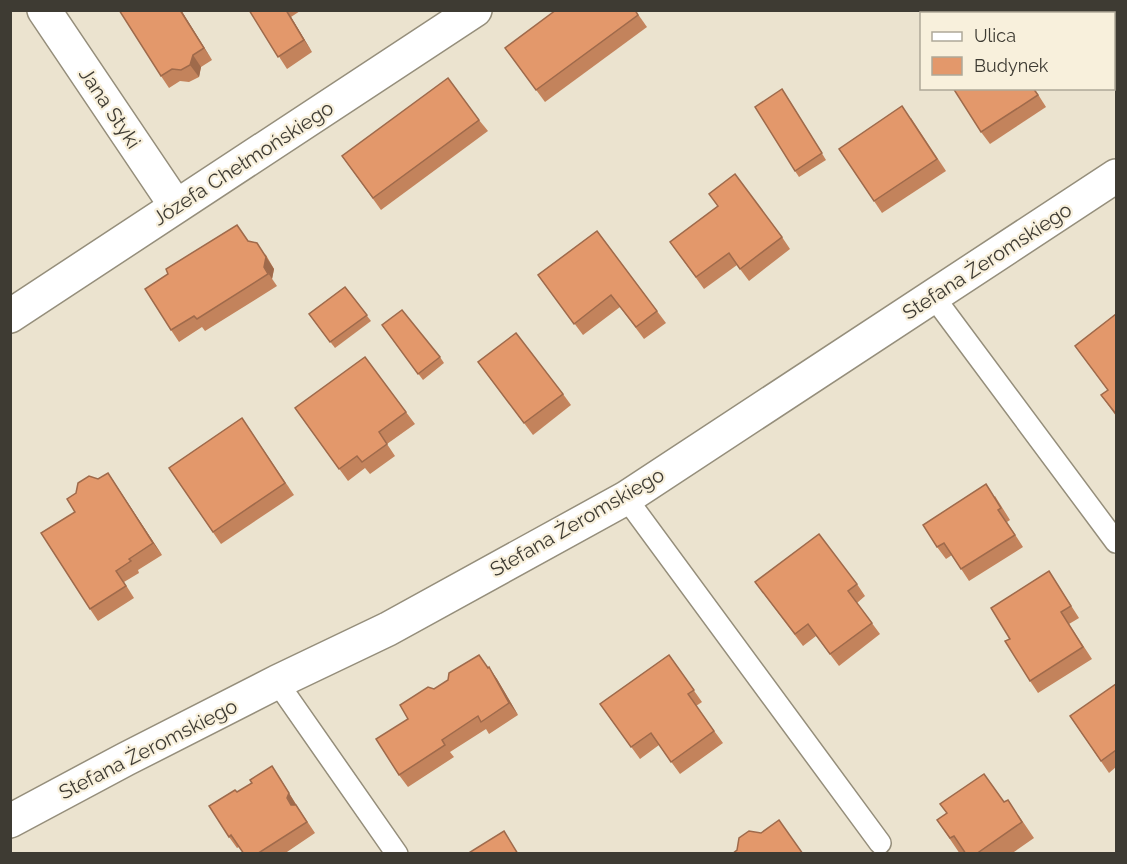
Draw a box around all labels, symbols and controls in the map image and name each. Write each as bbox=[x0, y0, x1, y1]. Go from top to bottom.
legend bbox=[920, 12, 1115, 90]
text: Ulica bbox=[974, 25, 1016, 46]
text: Budynek bbox=[974, 55, 1049, 76]
street label: Jana Styki bbox=[74, 63, 146, 153]
street label: Józefa Chełmońskiego bbox=[148, 96, 338, 230]
street label: Stefana Żeromskiego bbox=[897, 196, 1076, 325]
street label: Stefana Żeromskiego bbox=[485, 461, 668, 582]
street label: Stefana Żeromskiego bbox=[54, 693, 241, 804]

